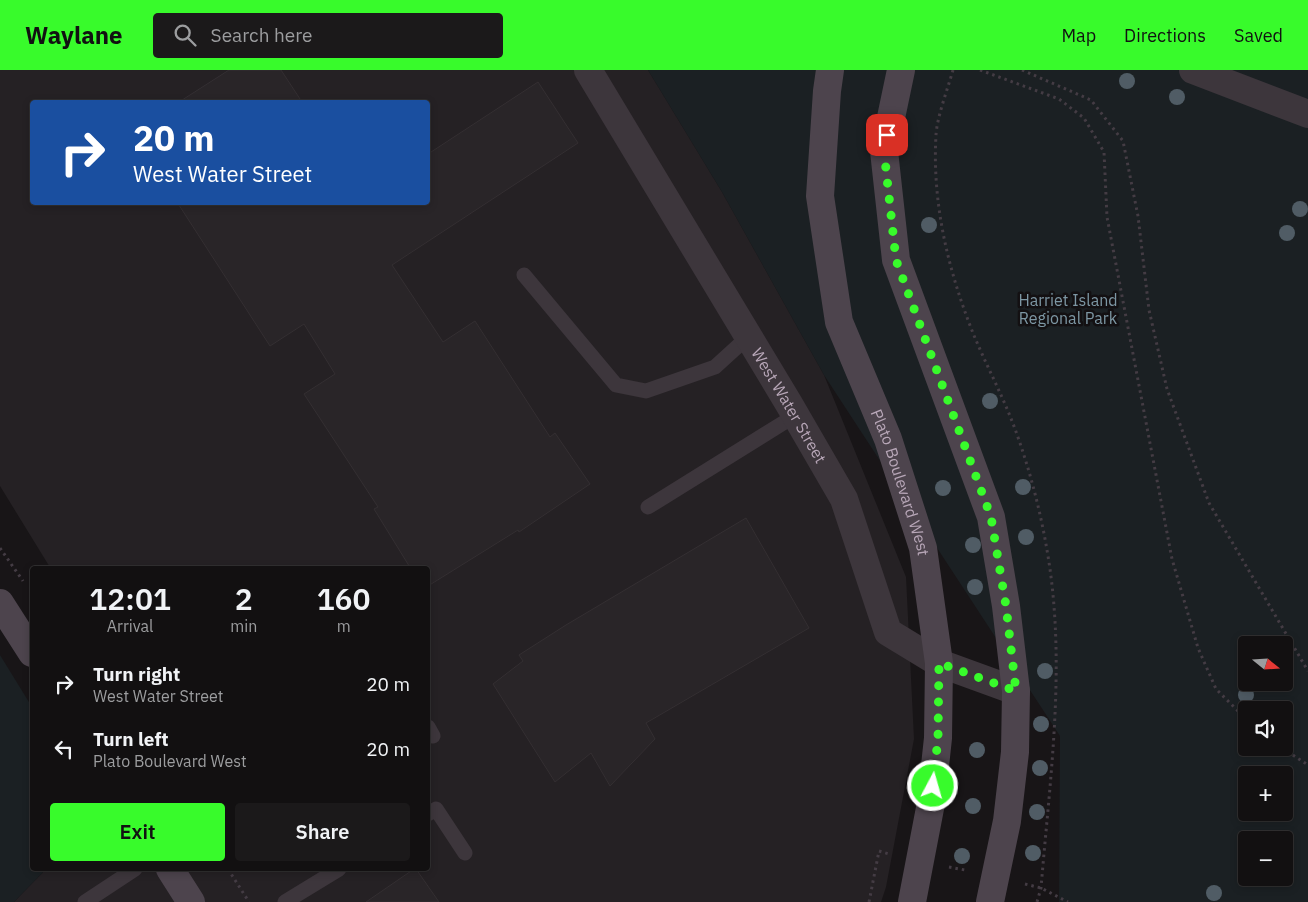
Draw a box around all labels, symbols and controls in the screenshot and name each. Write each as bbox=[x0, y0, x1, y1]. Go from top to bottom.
search box bbox=[153, 13, 503, 58]
text: Waylane bbox=[25, 19, 123, 51]
icon: search bbox=[171, 21, 199, 49]
text: Search here bbox=[211, 23, 312, 47]
text: Map bbox=[1061, 24, 1096, 47]
text: Directions bbox=[1124, 24, 1206, 47]
text: Saved bbox=[1234, 24, 1283, 47]
pin bbox=[866, 114, 908, 156]
text: 20 m bbox=[133, 115, 215, 161]
icon: right bbox=[50, 120, 115, 185]
icon: arrive bbox=[873, 121, 901, 149]
text: West Water Street bbox=[133, 159, 312, 188]
park label: Harriet Island Regional Park bbox=[1018, 290, 1118, 328]
street label: West Water Street bbox=[747, 344, 831, 467]
street label: Plato Boulevard West bbox=[867, 406, 934, 557]
text: 12:01 bbox=[89, 579, 171, 618]
text: 2 bbox=[235, 579, 253, 618]
text: 160 bbox=[317, 579, 371, 618]
text: Arrival bbox=[107, 616, 153, 636]
text: min bbox=[230, 616, 257, 636]
text: m bbox=[337, 616, 351, 636]
north arrow bbox=[1238, 636, 1292, 691]
map controls bbox=[1238, 636, 1293, 886]
text: Turn right bbox=[93, 662, 180, 686]
icon: right bbox=[50, 670, 78, 698]
text: 20 m bbox=[366, 672, 410, 696]
text: West Water Street bbox=[93, 686, 223, 706]
button: sound bbox=[1238, 701, 1293, 756]
text: Turn left bbox=[93, 727, 169, 751]
icon: left bbox=[50, 735, 78, 763]
text: 20 m bbox=[366, 737, 410, 761]
text: Plato Boulevard West bbox=[93, 751, 247, 771]
position arrow bbox=[906, 759, 958, 811]
button: + bbox=[1238, 766, 1293, 821]
button: Exit bbox=[50, 803, 225, 861]
button: Share bbox=[235, 803, 410, 861]
button: − bbox=[1238, 831, 1293, 886]

